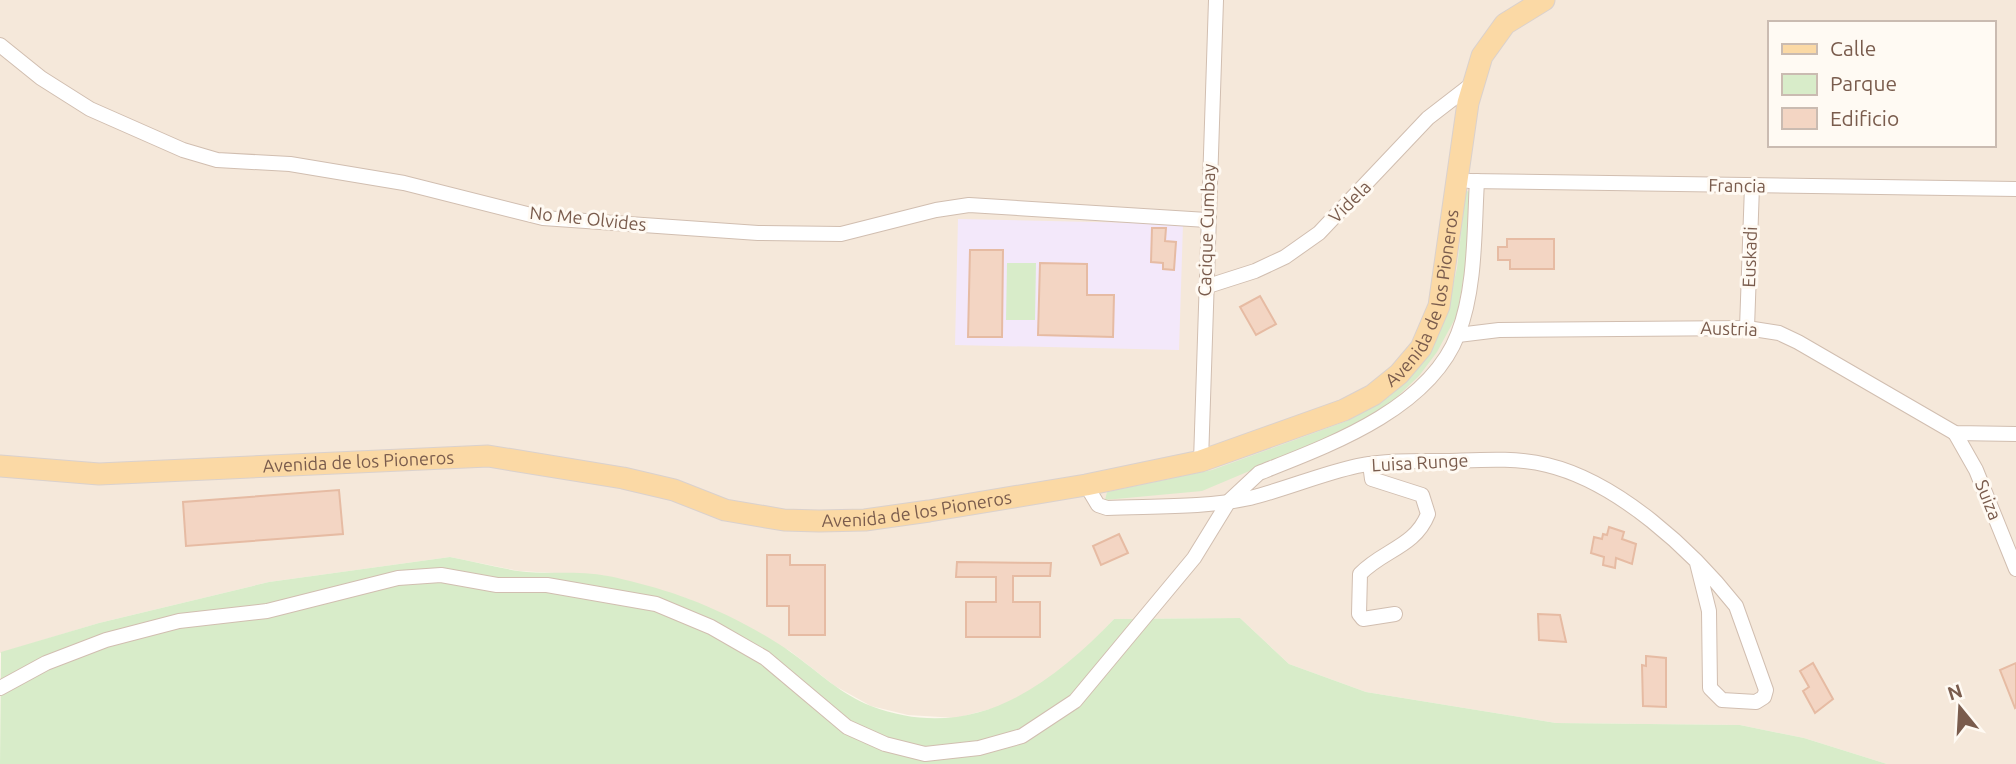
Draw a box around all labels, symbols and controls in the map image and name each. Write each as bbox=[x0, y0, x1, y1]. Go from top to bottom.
legend bbox=[1768, 21, 1995, 147]
text: Calle bbox=[1830, 36, 1876, 60]
text: Parque bbox=[1830, 71, 1897, 95]
text: Edificio bbox=[1830, 106, 1899, 130]
street label: Cacique Cumbay bbox=[1194, 163, 1218, 297]
street label: Francia bbox=[1708, 174, 1766, 196]
street label: Videla bbox=[1324, 176, 1374, 226]
street label: No Me Olvides bbox=[529, 202, 648, 234]
street label: Avenida de los Pioneros bbox=[1381, 208, 1462, 390]
street label: Euskadi bbox=[1738, 226, 1760, 288]
street label: Austria bbox=[1700, 317, 1758, 339]
street label: Avenida de los Pioneros bbox=[262, 447, 455, 475]
street label: Luisa Runge bbox=[1371, 449, 1469, 475]
street label: Suiza bbox=[1972, 477, 2006, 523]
street label: Avenida de los Pioneros bbox=[821, 486, 1013, 530]
north arrow bbox=[1925, 673, 1995, 743]
text: N bbox=[1945, 679, 1965, 704]

